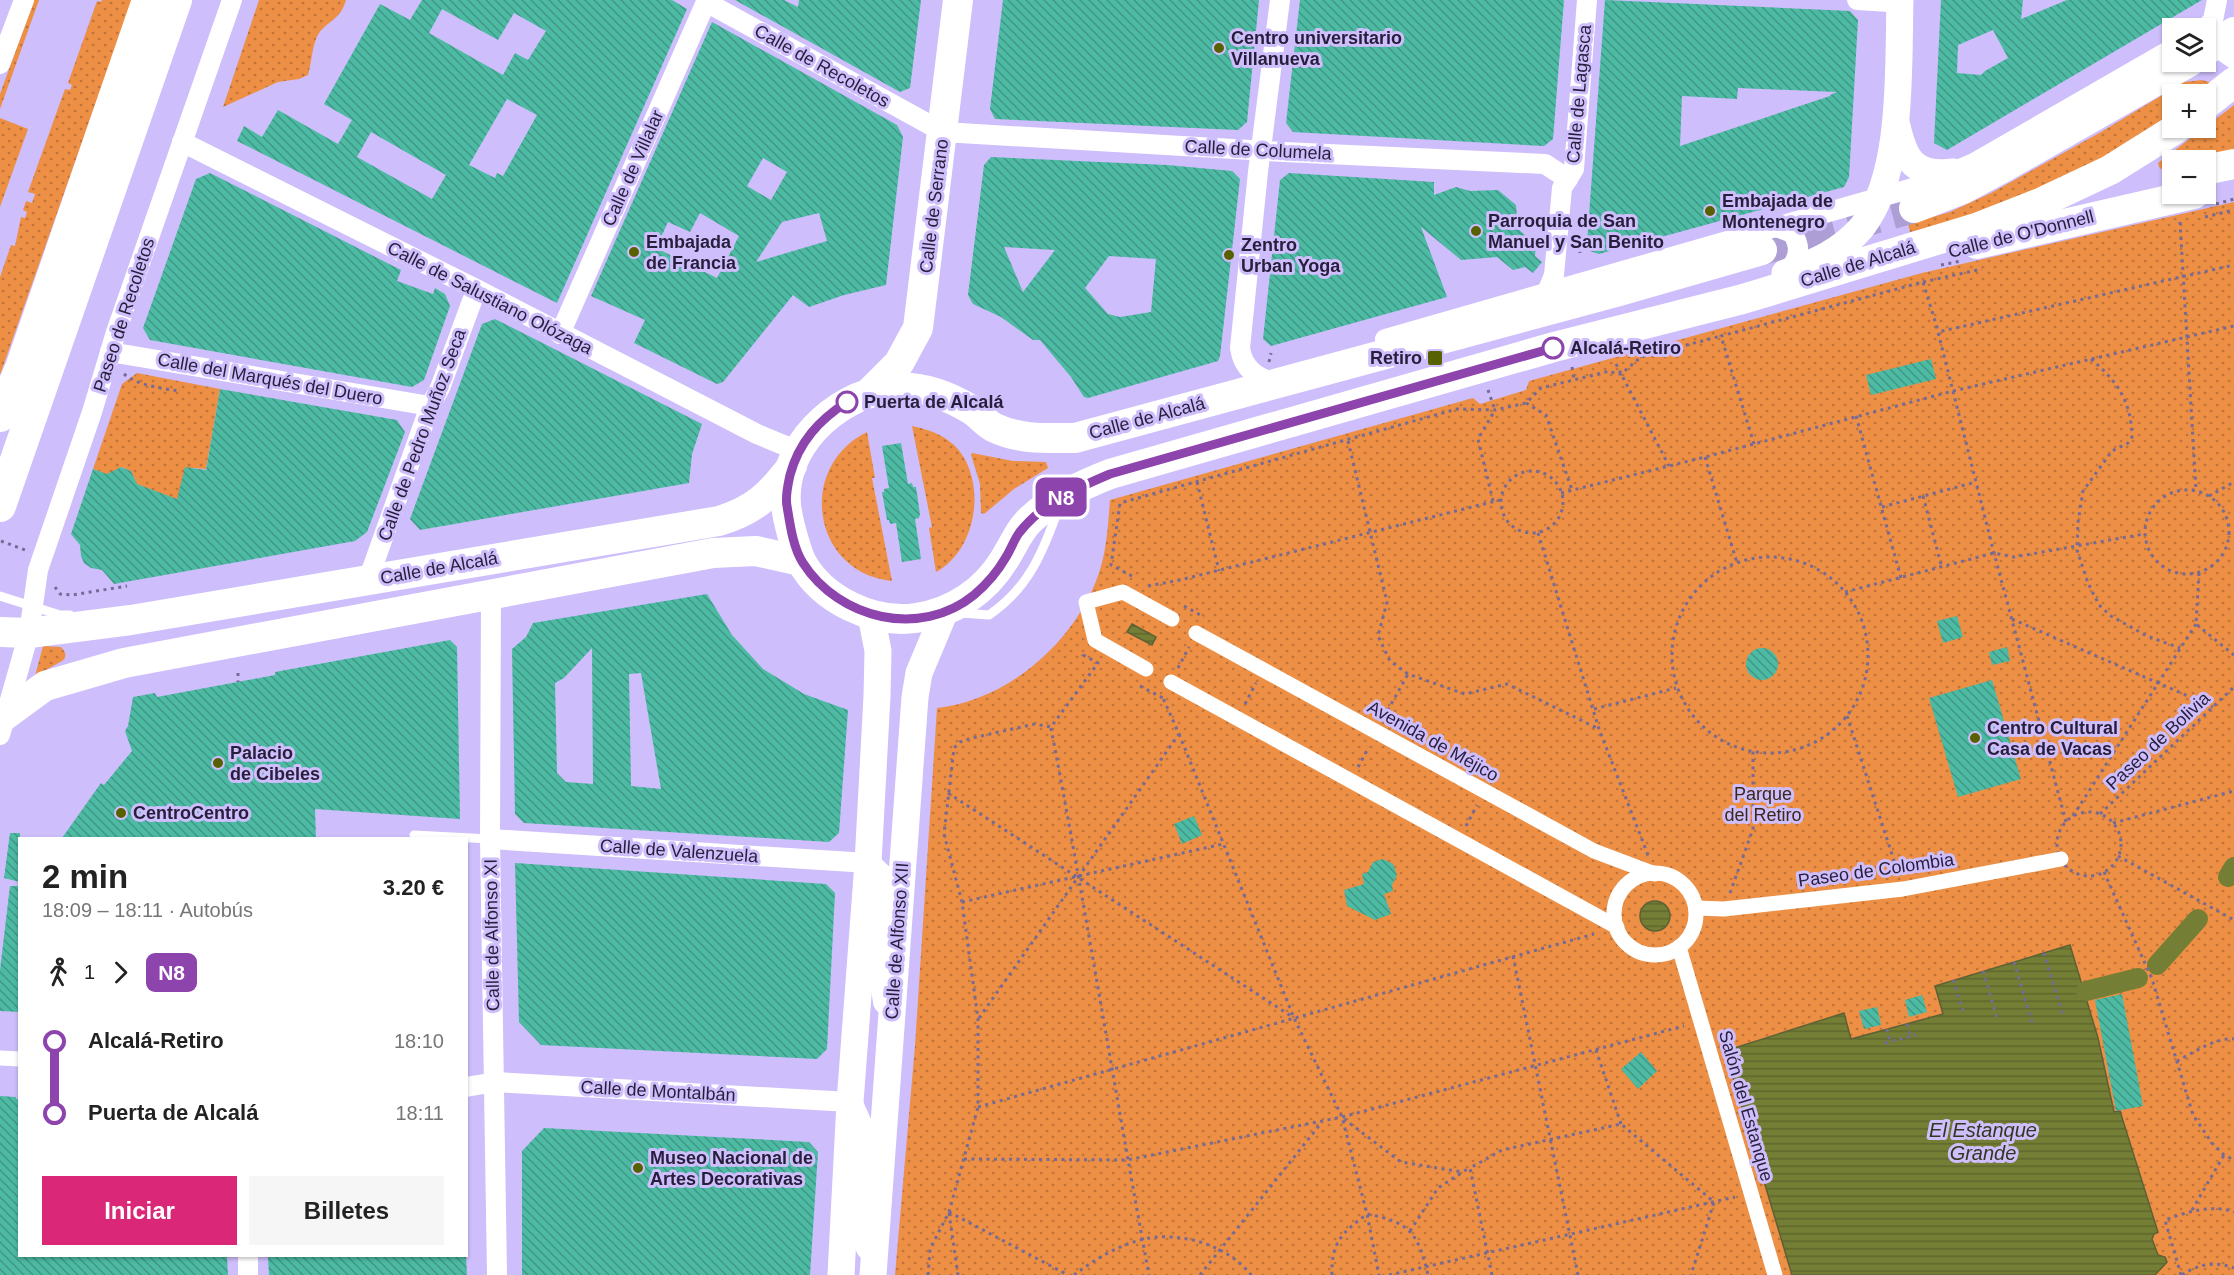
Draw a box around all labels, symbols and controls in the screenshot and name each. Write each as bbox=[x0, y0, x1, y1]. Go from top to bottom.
map controls bbox=[2162, 18, 2216, 204]
button: layers bbox=[2162, 18, 2216, 72]
street label: Calle de Recoletos bbox=[751, 21, 893, 111]
street label: Calle de Lagasca bbox=[1563, 23, 1595, 164]
place label: Centro universitario Villanueva bbox=[1231, 28, 1402, 69]
marker: Centro universitario Villanueva bbox=[1212, 41, 1226, 55]
button: + bbox=[2162, 84, 2216, 138]
street label: Calle de Villalar bbox=[598, 107, 668, 229]
street label: Calle de Columela bbox=[1184, 136, 1333, 164]
street label: Calle de Serrano bbox=[916, 138, 952, 274]
button: − bbox=[2162, 150, 2216, 204]
place label: Embajada de Montenegro bbox=[1722, 191, 1833, 232]
marker: Embajada de Montenegro bbox=[1703, 204, 1717, 218]
street label: Calle de O'Donnell bbox=[1946, 206, 2096, 262]
place label: Parroquia de San Manuel y San Benito bbox=[1488, 211, 1664, 252]
marker: Parroquia de San Manuel y San Benito bbox=[1469, 224, 1483, 238]
place label: Embajada de Francia bbox=[646, 232, 737, 273]
street label: Paseo de Recoletos bbox=[90, 235, 158, 395]
place label: Zentro Urban Yoga bbox=[1241, 235, 1341, 276]
street label: Calle de Alcalá bbox=[1798, 237, 1919, 291]
street label: Calle de Salustiano Olózaga bbox=[384, 238, 597, 359]
marker: Embajada de Francia bbox=[627, 245, 641, 259]
marker: Zentro Urban Yoga bbox=[1222, 248, 1236, 262]
street label: Calle de Pedro Muñoz Seca bbox=[374, 325, 470, 544]
marker: Alcalá-Retiro bbox=[1542, 337, 1564, 359]
place label: Alcalá-Retiro bbox=[1570, 338, 1681, 358]
place label: Retiro bbox=[1370, 348, 1422, 368]
street label: Calle del Marqués del Duero bbox=[156, 349, 384, 409]
marker: Retiro bbox=[1426, 349, 1444, 367]
marker: Puerta de Alcalá bbox=[836, 391, 858, 413]
place label: Puerta de Alcalá bbox=[864, 392, 1004, 412]
street label: Calle de Alcalá bbox=[1087, 393, 1208, 443]
line badge: N8 bbox=[1034, 478, 1088, 516]
text: N8 bbox=[1048, 486, 1074, 509]
street label: Calle de Alcalá bbox=[379, 548, 500, 588]
street label: Paseo de Bolivia bbox=[2102, 687, 2215, 794]
street label: Avenida de Méjico bbox=[1364, 697, 1502, 785]
place label: Centro Cultural Casa de Vacas bbox=[1987, 718, 2118, 759]
marker: Centro Cultural Casa de Vacas bbox=[1968, 731, 1982, 745]
place label: Palacio de Cibeles bbox=[230, 743, 320, 784]
marker: Palacio de Cibeles bbox=[211, 756, 225, 770]
park label: Parque del Retiro bbox=[1724, 784, 1802, 825]
place label: CentroCentro bbox=[133, 803, 249, 823]
marker: CentroCentro bbox=[114, 806, 128, 820]
street label: Calle de Valenzuela bbox=[599, 835, 760, 867]
street label: Paseo de Colombia bbox=[1797, 849, 1956, 891]
text: 2 min bbox=[42, 858, 128, 895]
street label: Calle de Alfonso XI bbox=[481, 859, 503, 1011]
street label: Calle de Alfonso XII bbox=[882, 862, 912, 1020]
text: 3.20 € bbox=[383, 875, 444, 900]
text: 18:09 – 18:11 · Autobús bbox=[42, 899, 253, 921]
icon: walk bbox=[42, 956, 75, 989]
icon: forward bbox=[104, 956, 137, 989]
text: 1 bbox=[84, 961, 95, 983]
text: N8 bbox=[158, 961, 185, 984]
text: Alcalá-Retiro bbox=[88, 1028, 224, 1053]
street label: Salón del Estanque bbox=[1715, 1028, 1777, 1184]
text: 18:10 bbox=[394, 1030, 444, 1052]
street label: Calle de Montalbán bbox=[580, 1077, 736, 1105]
text: Puerta de Alcalá bbox=[88, 1100, 258, 1125]
text: 18:11 bbox=[395, 1102, 444, 1124]
water label: El Estanque Grande bbox=[1929, 1119, 2037, 1164]
place label: Museo Nacional de Artes Decorativas bbox=[650, 1148, 813, 1189]
marker: Museo Nacional de Artes Decorativas bbox=[631, 1161, 645, 1175]
button: Iniciar bbox=[42, 1176, 237, 1245]
button: Billetes bbox=[249, 1176, 444, 1245]

